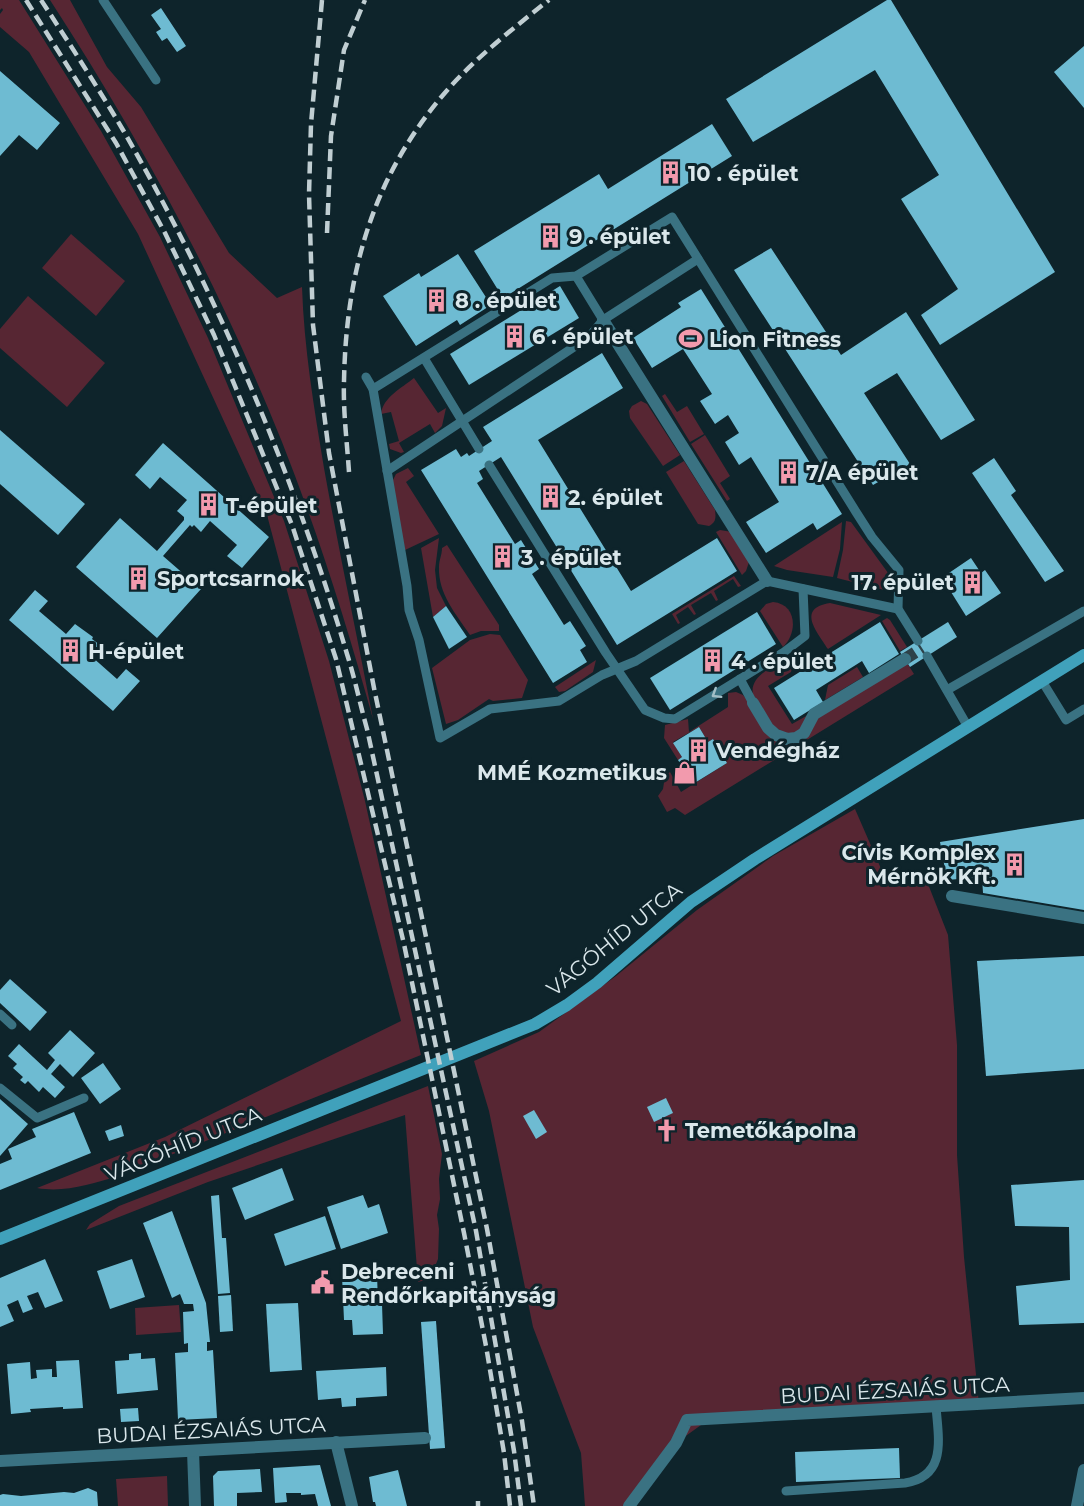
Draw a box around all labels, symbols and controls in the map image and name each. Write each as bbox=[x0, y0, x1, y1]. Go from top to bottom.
building icon: 10 . épület bbox=[657, 160, 683, 186]
place label: 10 . épület bbox=[688, 161, 799, 186]
building icon: 9 . épület bbox=[538, 223, 564, 249]
place label: 9 . épület bbox=[569, 224, 671, 249]
building icon: 8 . épület bbox=[424, 287, 450, 313]
place label: 8 . épület bbox=[455, 288, 557, 313]
building icon: 6 . épület bbox=[501, 323, 527, 349]
place label: 6 . épület bbox=[532, 324, 634, 349]
sports icon: Lion Fitness bbox=[678, 326, 704, 352]
place label: Lion Fitness bbox=[709, 327, 841, 352]
building icon: 7/A épület bbox=[775, 459, 801, 485]
place label: 7/A épület bbox=[806, 460, 919, 485]
building icon: 2. épület bbox=[537, 484, 563, 510]
place label: 2. épület bbox=[568, 485, 663, 510]
building icon: T-épület bbox=[195, 492, 221, 518]
place label: T-épület bbox=[226, 493, 317, 518]
building icon: 3 . épület bbox=[490, 544, 516, 570]
place label: 3 . épület bbox=[520, 545, 622, 570]
building icon: Sportcsarnok bbox=[126, 565, 152, 591]
place label: Sportcsarnok bbox=[157, 566, 305, 591]
building icon: 17. épület bbox=[959, 569, 985, 595]
place label: 17. épület bbox=[851, 570, 954, 595]
building icon: H-épület bbox=[57, 638, 83, 664]
place label: H-épület bbox=[88, 639, 184, 664]
building icon: 4 . épület bbox=[700, 648, 726, 674]
place label: 4 . épület bbox=[731, 649, 834, 674]
one-way arrow bbox=[712, 686, 722, 698]
building icon: Vendégház bbox=[685, 737, 711, 763]
place label: Vendégház bbox=[715, 738, 840, 763]
shop icon: MMÉ Kozmetikus bbox=[672, 759, 698, 785]
place label: MMÉ Kozmetikus bbox=[477, 760, 667, 785]
place label: Cívis Komplex Mérnök Kft. bbox=[841, 840, 997, 889]
building icon: Cívis Komplex Mérnök Kft. bbox=[1001, 851, 1027, 877]
street label: VÁGÓHÍD UTCA bbox=[541, 876, 687, 1001]
street label: VÁGÓHÍD UTCA bbox=[101, 1101, 266, 1187]
church icon: Temetőkápolna bbox=[654, 1117, 680, 1143]
place label: Temetőkápolna bbox=[685, 1118, 857, 1143]
place label: Debreceni Rendőrkapitányság bbox=[341, 1259, 556, 1308]
public building icon: Debreceni Rendőrkapitányság bbox=[310, 1270, 336, 1296]
street label: BUDAI ÉZSAIÁS UTCA bbox=[780, 1371, 1011, 1408]
street label: BUDAI ÉZSAIÁS UTCA bbox=[96, 1411, 327, 1448]

